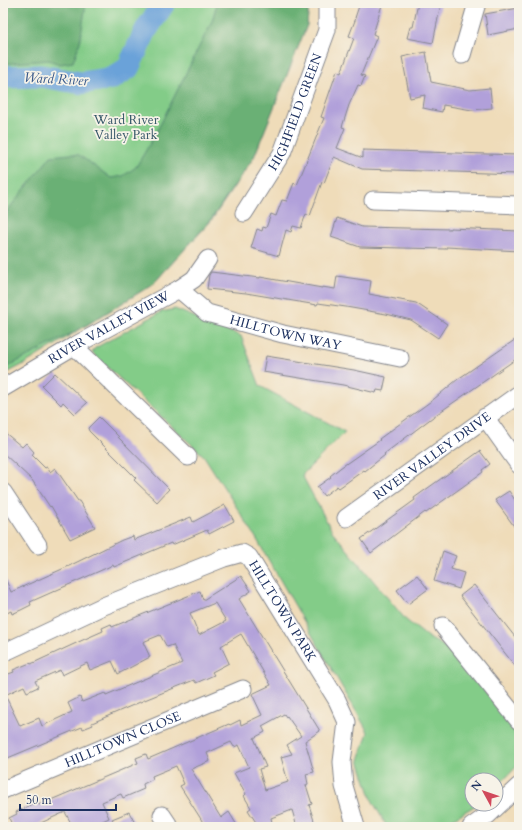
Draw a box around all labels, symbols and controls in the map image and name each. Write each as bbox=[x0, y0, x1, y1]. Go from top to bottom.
street label: HIGHFIELD GREEN bbox=[264, 51, 327, 174]
water label: Ward River bbox=[23, 68, 89, 90]
park label: Ward River Valley Park bbox=[92, 111, 159, 144]
street label: RIVER VALLEY VIEW bbox=[45, 287, 173, 368]
street label: HILLTOWN WAY bbox=[228, 311, 343, 355]
street label: RIVER VALLEY DRIVE bbox=[370, 408, 495, 505]
street label: HILLTOWN PARK bbox=[244, 557, 321, 666]
street label: HILLTOWN CLOSE bbox=[62, 707, 184, 772]
north arrow bbox=[464, 772, 504, 812]
text: N bbox=[468, 777, 486, 794]
scale bar bbox=[20, 786, 116, 812]
text: 50 m bbox=[26, 792, 53, 808]

